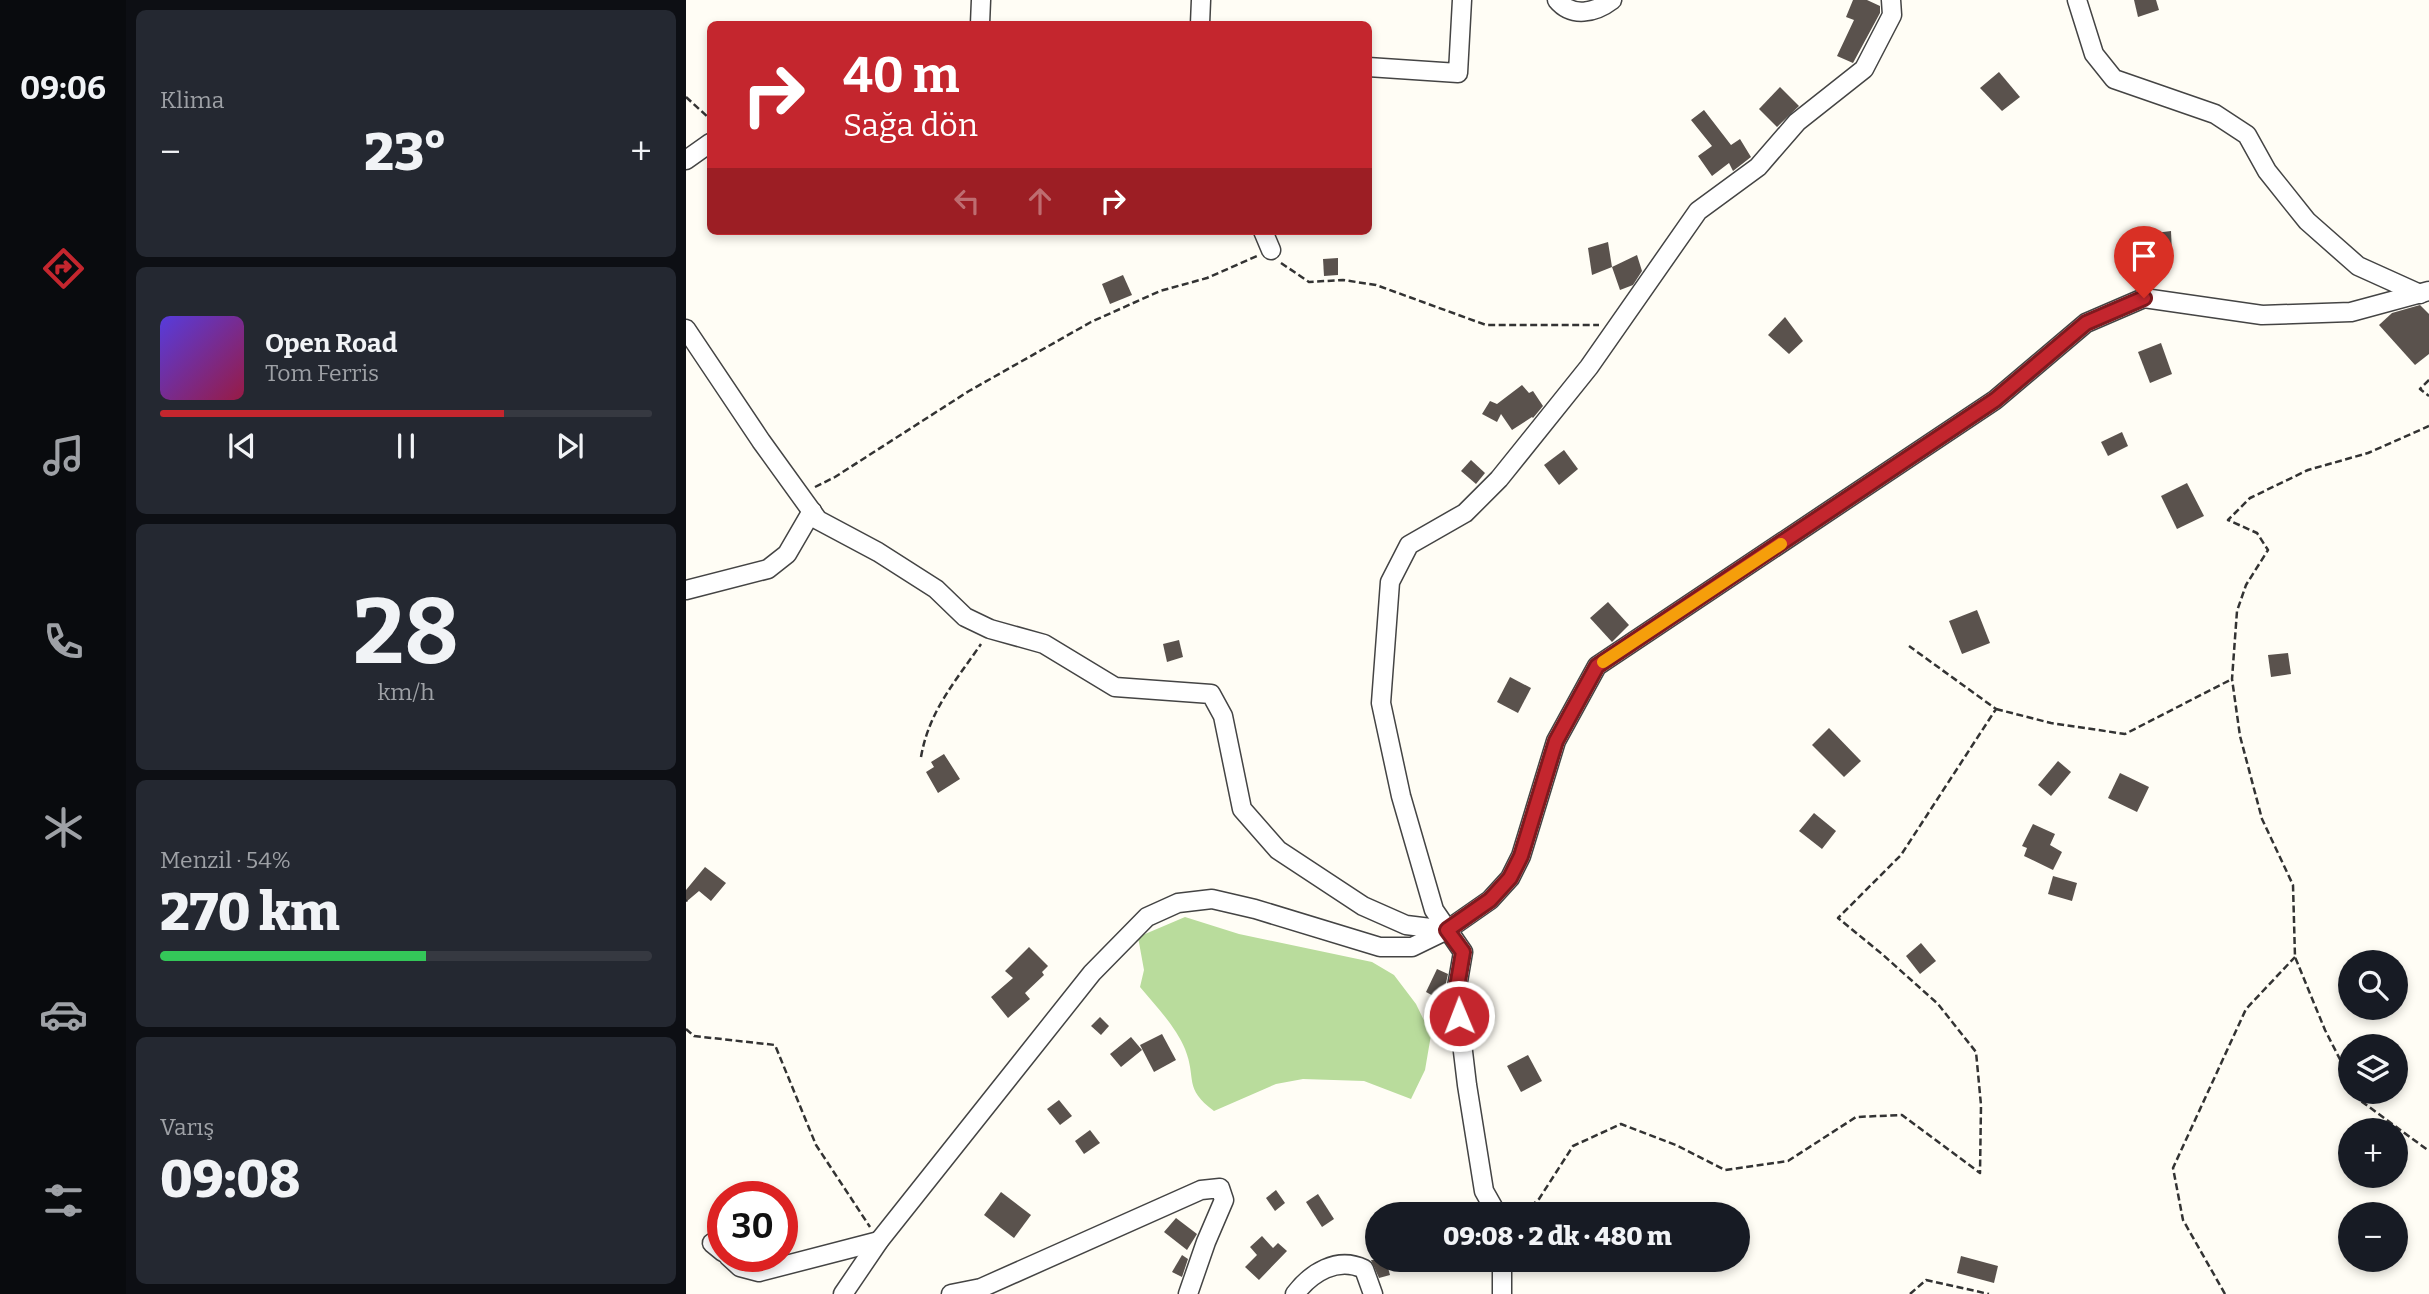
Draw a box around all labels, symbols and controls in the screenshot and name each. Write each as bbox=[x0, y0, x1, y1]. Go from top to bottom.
text: 40 m bbox=[843, 46, 960, 105]
icon: right bbox=[728, 49, 819, 140]
text: 09:06 bbox=[20, 69, 106, 107]
text: Klima bbox=[160, 86, 224, 114]
text: Sağa dön bbox=[843, 106, 978, 144]
text: 23° bbox=[364, 121, 447, 184]
text: − bbox=[160, 129, 181, 175]
text: + bbox=[630, 129, 652, 175]
icon: left bbox=[948, 182, 986, 220]
icon: ahead bbox=[1021, 182, 1059, 220]
icon: right bbox=[1094, 182, 1132, 220]
pin bbox=[2114, 226, 2174, 298]
icon: arrive bbox=[2125, 237, 2163, 275]
icon: directions bbox=[39, 244, 88, 293]
text: Open Road bbox=[265, 328, 397, 359]
text: Tom Ferris bbox=[265, 359, 379, 387]
icon: previous bbox=[223, 427, 261, 465]
icon: pause bbox=[387, 427, 425, 465]
icon: next bbox=[551, 427, 589, 465]
icon: music bbox=[39, 431, 88, 480]
text: 28 bbox=[353, 578, 459, 687]
icon: phone bbox=[39, 617, 88, 666]
text: km/h bbox=[378, 678, 434, 706]
icon: climate bbox=[39, 803, 88, 852]
text: Menzil · 54% bbox=[160, 846, 291, 874]
text: 270 km bbox=[160, 881, 340, 944]
map controls bbox=[2338, 950, 2408, 1272]
button: search bbox=[2338, 950, 2408, 1020]
position arrow bbox=[1422, 979, 1496, 1053]
icon: car bbox=[39, 990, 88, 1039]
button: layers bbox=[2338, 1034, 2408, 1104]
text: Varış bbox=[160, 1113, 215, 1141]
button: + bbox=[2338, 1118, 2408, 1188]
text: 09:08 bbox=[160, 1148, 300, 1211]
icon: filters bbox=[39, 1176, 88, 1225]
speed limit sign: 30 bbox=[707, 1181, 798, 1272]
button: − bbox=[2338, 1202, 2408, 1272]
text: 09:08 · 2 dk · 480 m bbox=[1443, 1221, 1672, 1252]

